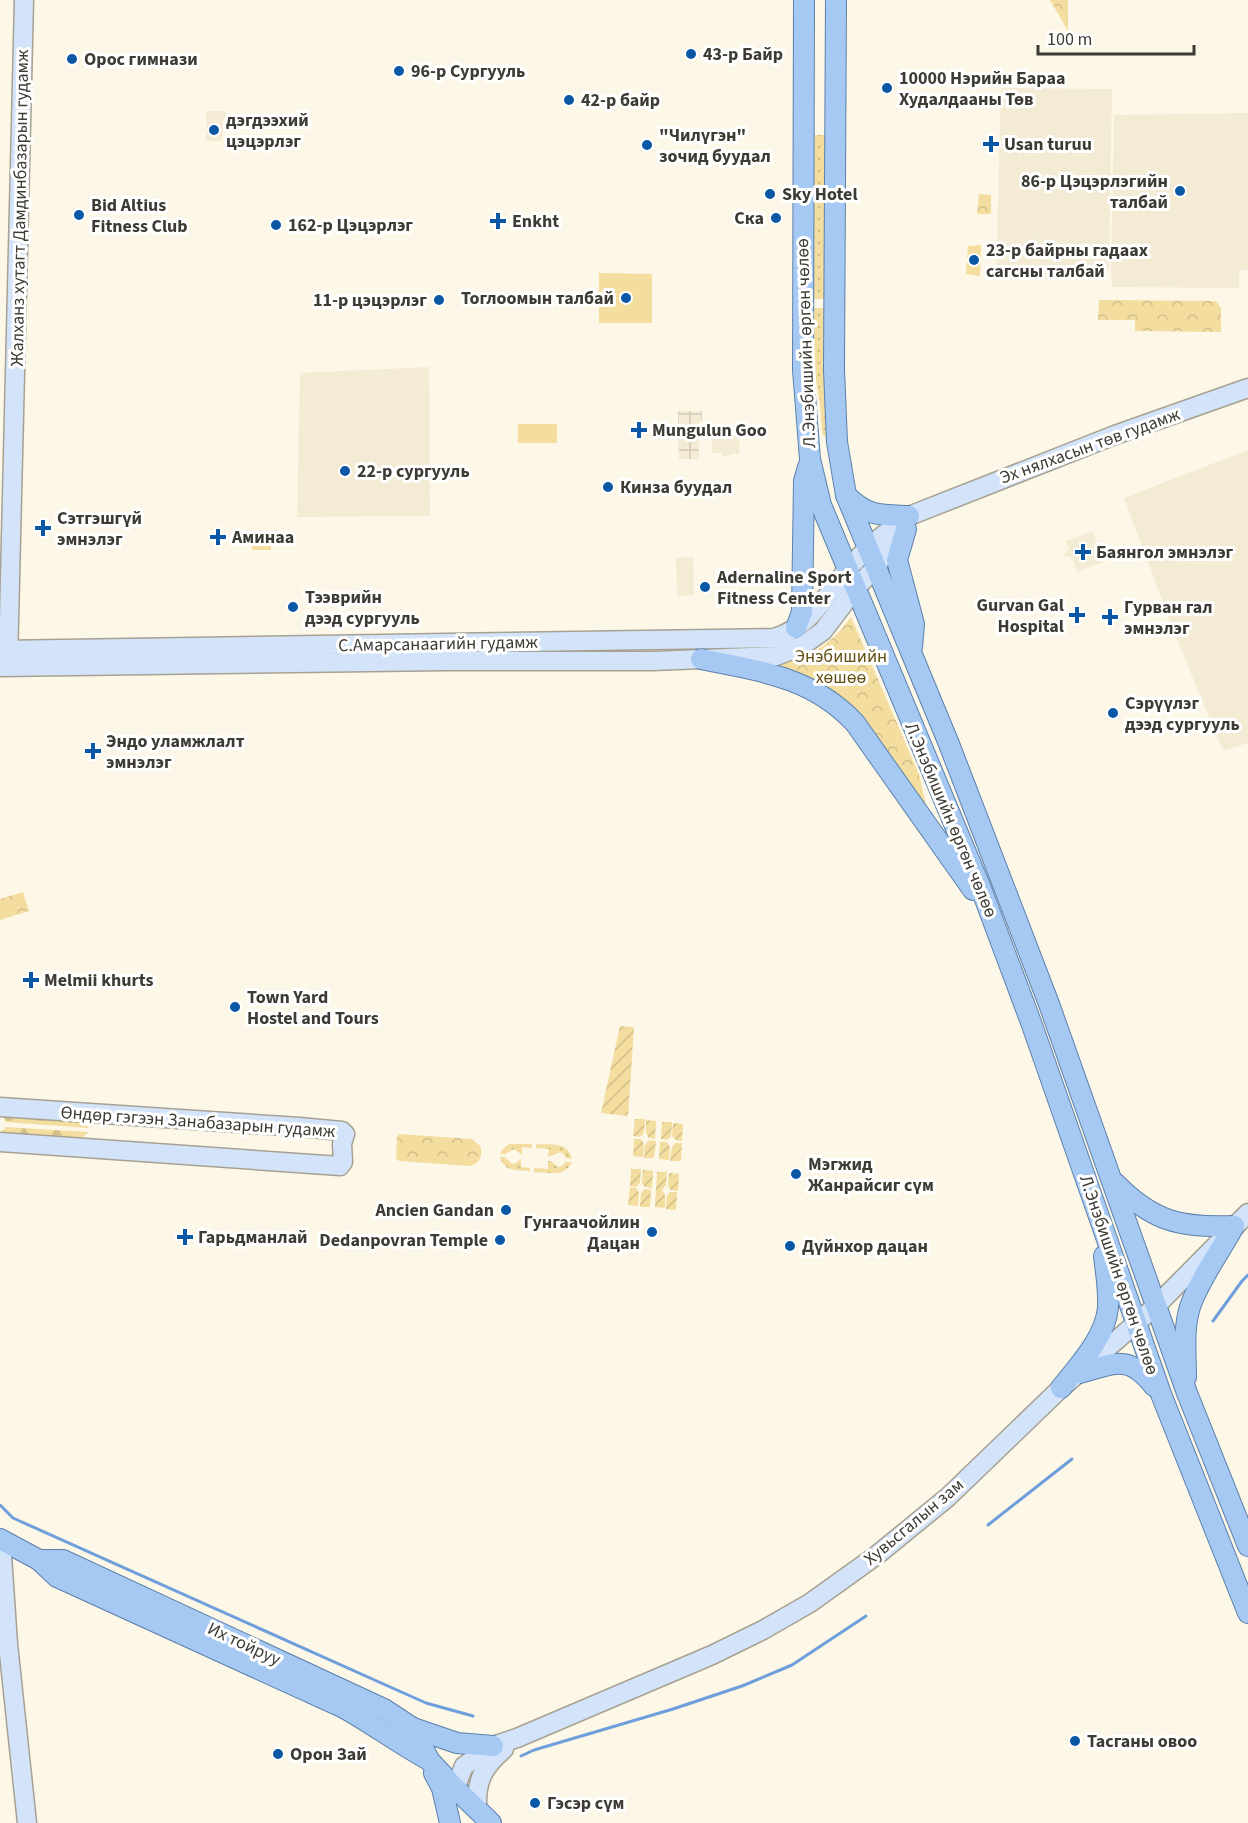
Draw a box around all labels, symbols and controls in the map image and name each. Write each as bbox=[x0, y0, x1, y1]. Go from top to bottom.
scale bar bbox=[1038, 18, 1194, 56]
text: 100 m bbox=[1047, 27, 1092, 52]
place label: 43-р Байр bbox=[703, 42, 783, 67]
place label: Орос гимнази bbox=[84, 47, 198, 72]
marker: 43-р Байр bbox=[684, 47, 698, 61]
street label: Жалханз хутагт Дамдинбазарын гудамж bbox=[5, 49, 35, 367]
marker: Орос гимнази bbox=[65, 52, 79, 66]
place label: 96-р Сургууль bbox=[411, 59, 525, 84]
marker: 96-р Сургууль bbox=[392, 64, 406, 78]
place label: 10000 Нэрийн Бараа Худалдааны Төв bbox=[899, 66, 1065, 112]
marker: 10000 Нэрийн Бараа Худалдааны Төв bbox=[880, 81, 894, 95]
place label: 42-p байр bbox=[581, 88, 660, 113]
marker: 42-p байр bbox=[562, 93, 576, 107]
place label: дэгдээхий цэцэрлэг bbox=[226, 108, 309, 154]
marker: дэгдээхий цэцэрлэг bbox=[207, 123, 221, 137]
place label: "Чилүгэн" зочид буудал bbox=[659, 123, 771, 169]
place label: Usan turuu bbox=[1004, 132, 1092, 157]
marker: Usan turuu bbox=[982, 135, 1000, 153]
marker: "Чилүгэн" зочид буудал bbox=[640, 138, 654, 152]
place label: 86-р Цэцэрлэгийн талбай bbox=[1021, 169, 1168, 215]
place label: Sky Hotel bbox=[782, 182, 858, 207]
marker: 86-р Цэцэрлэгийн талбай bbox=[1173, 184, 1187, 198]
marker: Sky Hotel bbox=[763, 187, 777, 201]
place label: Bid Altius Fitness Club bbox=[91, 193, 188, 239]
place label: Ска bbox=[734, 206, 764, 231]
marker: Bid Altius Fitness Club bbox=[72, 208, 86, 222]
place label: Enkht bbox=[512, 209, 559, 234]
marker: Ска bbox=[769, 211, 783, 225]
marker: Enkht bbox=[489, 212, 507, 230]
place label: 162-р Цэцэрлэг bbox=[288, 213, 413, 238]
marker: 162-р Цэцэрлэг bbox=[269, 218, 283, 232]
street label: Л.Энэбишийн өргөн чөлөө bbox=[790, 238, 822, 448]
place label: 23-р байрны гадаах сагсны талбай bbox=[986, 238, 1148, 284]
marker: 23-р байрны гадаах сагсны талбай bbox=[967, 253, 981, 267]
place label: Тоглоомын талбай bbox=[461, 286, 614, 311]
place label: 11-р цэцэрлэг bbox=[313, 288, 427, 313]
marker: Тоглоомын талбай bbox=[619, 291, 633, 305]
marker: 11-р цэцэрлэг bbox=[432, 293, 446, 307]
street label: Эх нялхасын төв гудамж bbox=[996, 402, 1184, 490]
place label: Mungulun Goo bbox=[652, 418, 767, 443]
marker: Mungulun Goo bbox=[630, 421, 648, 439]
place label: 22-р сургууль bbox=[357, 459, 470, 484]
marker: 22-р сургууль bbox=[338, 464, 352, 478]
place label: Кинза буудал bbox=[620, 475, 732, 500]
marker: Кинза буудал bbox=[601, 480, 615, 494]
place label: Сэтгэшгүй эмнэлэг bbox=[57, 506, 142, 552]
marker: Сэтгэшгүй эмнэлэг bbox=[34, 519, 52, 537]
place label: Аминаа bbox=[231, 525, 294, 550]
marker: Аминаа bbox=[209, 528, 227, 546]
place label: Баянгол эмнэлэг bbox=[1096, 540, 1234, 565]
marker: Баянгол эмнэлэг bbox=[1074, 543, 1092, 561]
place label: Adernaline Sport Fitness Center bbox=[716, 565, 852, 611]
marker: Adernaline Sport Fitness Center bbox=[698, 580, 712, 594]
place label: Тээврийн дээд сургууль bbox=[305, 585, 420, 631]
place label: Gurvan Gal Hospital bbox=[976, 593, 1064, 639]
place label: Гурван гал эмнэлэг bbox=[1124, 595, 1213, 641]
marker: Тээврийн дээд сургууль bbox=[286, 600, 300, 614]
marker: Gurvan Gal Hospital bbox=[1068, 606, 1086, 624]
marker: Гурван гал эмнэлэг bbox=[1101, 608, 1119, 626]
street label: С.Амарсанаагийн гудамж bbox=[338, 630, 539, 658]
park label: Энэбишийн хөшөө bbox=[795, 644, 887, 690]
place label: Сэрүүлэг дээд сургууль bbox=[1125, 691, 1240, 737]
marker: Сэрүүлэг дээд сургууль bbox=[1106, 706, 1120, 720]
street label: Л.Энэбишийн өргөн чөлөө bbox=[899, 719, 1003, 921]
place label: Эндо уламжлалт эмнэлэг bbox=[106, 729, 245, 775]
marker: Эндо уламжлалт эмнэлэг bbox=[84, 742, 102, 760]
place label: Melmii khurts bbox=[44, 968, 153, 993]
marker: Melmii khurts bbox=[22, 971, 40, 989]
place label: Town Yard Hostel and Tours bbox=[247, 985, 379, 1031]
marker: Town Yard Hostel and Tours bbox=[228, 1000, 242, 1014]
street label: Өндөр гэгээн Занабазарын гудамж bbox=[60, 1100, 337, 1144]
place label: Мэгжид Жанрайсиг сүм bbox=[808, 1152, 934, 1198]
marker: Мэгжид Жанрайсиг сүм bbox=[789, 1167, 803, 1181]
street label: Л.Энэбишийн өргөн чөлөө bbox=[1073, 1172, 1165, 1378]
place label: Ancien Gandan bbox=[374, 1198, 494, 1223]
marker: Ancien Gandan bbox=[499, 1203, 513, 1217]
place label: Гунгаачойлин Дацан bbox=[524, 1210, 640, 1256]
place label: Гарьдманлай bbox=[198, 1225, 308, 1250]
marker: Гунгаачойлин Дацан bbox=[645, 1225, 659, 1239]
marker: Гарьдманлай bbox=[176, 1228, 194, 1246]
place label: Dedanpovran Temple bbox=[319, 1228, 488, 1253]
marker: Dedanpovran Temple bbox=[493, 1233, 507, 1247]
place label: Дүйнхор дацан bbox=[802, 1234, 928, 1259]
marker: Дүйнхор дацан bbox=[783, 1239, 797, 1253]
street label: Хувьсгалын зам bbox=[859, 1473, 969, 1571]
street label: Их тойруу bbox=[203, 1616, 285, 1672]
place label: Тасганы овоо bbox=[1087, 1729, 1197, 1754]
marker: Тасганы овоо bbox=[1068, 1734, 1082, 1748]
place label: Орон Зай bbox=[290, 1742, 367, 1767]
marker: Орон Зай bbox=[271, 1747, 285, 1761]
place label: Гэсэр сүм bbox=[547, 1791, 624, 1816]
marker: Гэсэр сүм bbox=[528, 1796, 542, 1810]

